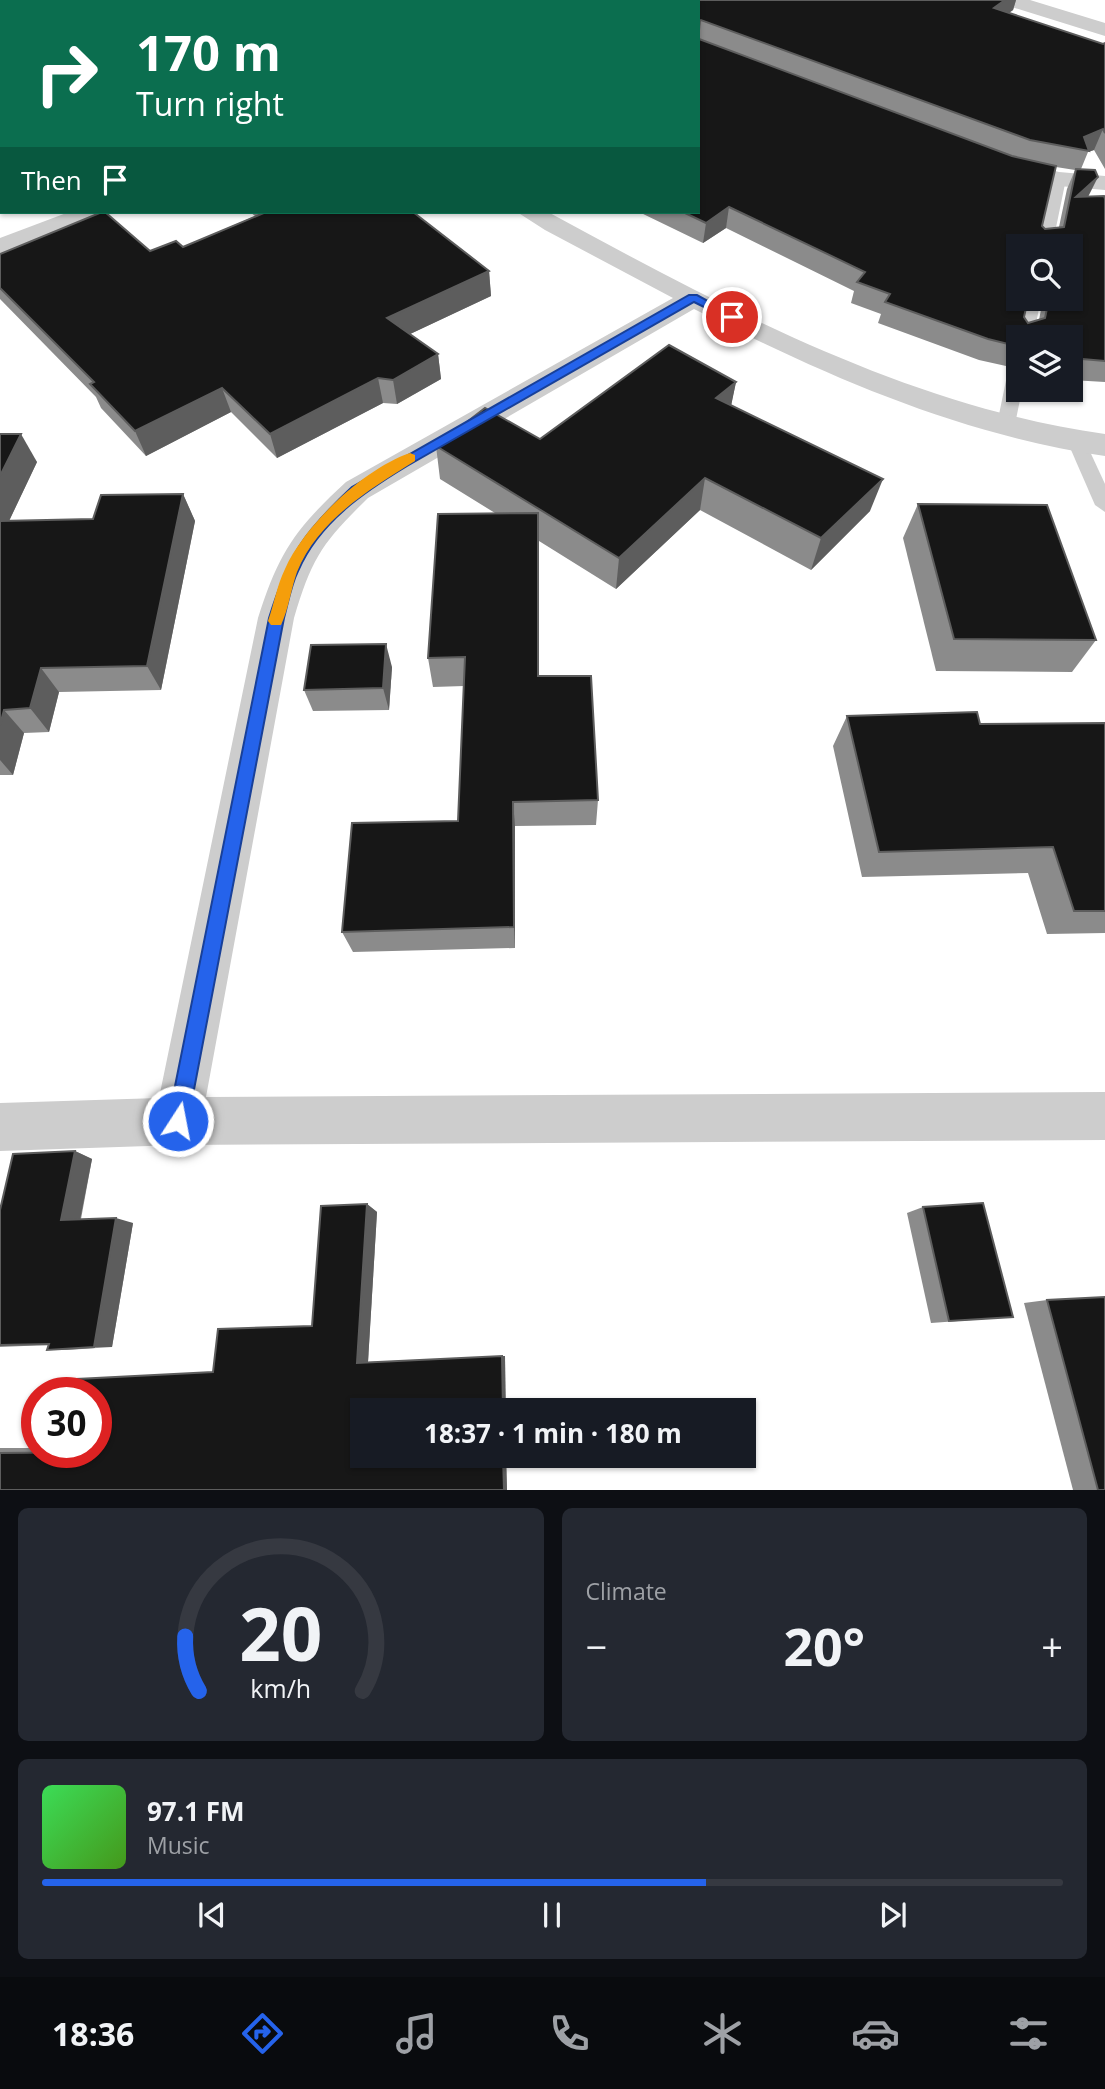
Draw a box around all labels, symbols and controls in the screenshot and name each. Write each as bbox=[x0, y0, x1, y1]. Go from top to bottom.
text: 170 m bbox=[136, 19, 281, 85]
icon: right bbox=[21, 28, 112, 119]
text: Turn right bbox=[136, 82, 284, 125]
icon: arrive bbox=[96, 161, 134, 199]
text: Then bbox=[21, 162, 82, 198]
map controls bbox=[1006, 234, 1083, 402]
button: search bbox=[1006, 234, 1083, 311]
pin bbox=[702, 287, 762, 347]
icon: arrive bbox=[713, 298, 751, 336]
button: layers bbox=[1006, 325, 1083, 402]
position arrow bbox=[141, 1084, 215, 1158]
speed limit sign: 30 bbox=[21, 1377, 112, 1468]
text: 18:37 · 1 min · 180 m bbox=[424, 1415, 682, 1451]
text: Climate bbox=[586, 1575, 667, 1607]
text: 20 bbox=[239, 1583, 322, 1682]
text: 20° bbox=[783, 1610, 865, 1681]
text: − bbox=[586, 1620, 607, 1672]
text: + bbox=[1041, 1620, 1063, 1672]
text: km/h bbox=[250, 1670, 311, 1704]
text: 97.1 FM bbox=[147, 1793, 245, 1829]
text: Music bbox=[147, 1829, 210, 1861]
icon: previous bbox=[193, 1896, 231, 1934]
icon: pause bbox=[533, 1896, 571, 1934]
icon: next bbox=[874, 1896, 912, 1934]
icon: directions bbox=[238, 2009, 287, 2058]
icon: music bbox=[392, 2009, 441, 2058]
icon: phone bbox=[545, 2009, 594, 2058]
icon: climate bbox=[698, 2009, 747, 2058]
icon: car bbox=[851, 2009, 900, 2058]
icon: filters bbox=[1004, 2009, 1053, 2058]
text: 18:36 bbox=[52, 2012, 134, 2055]

